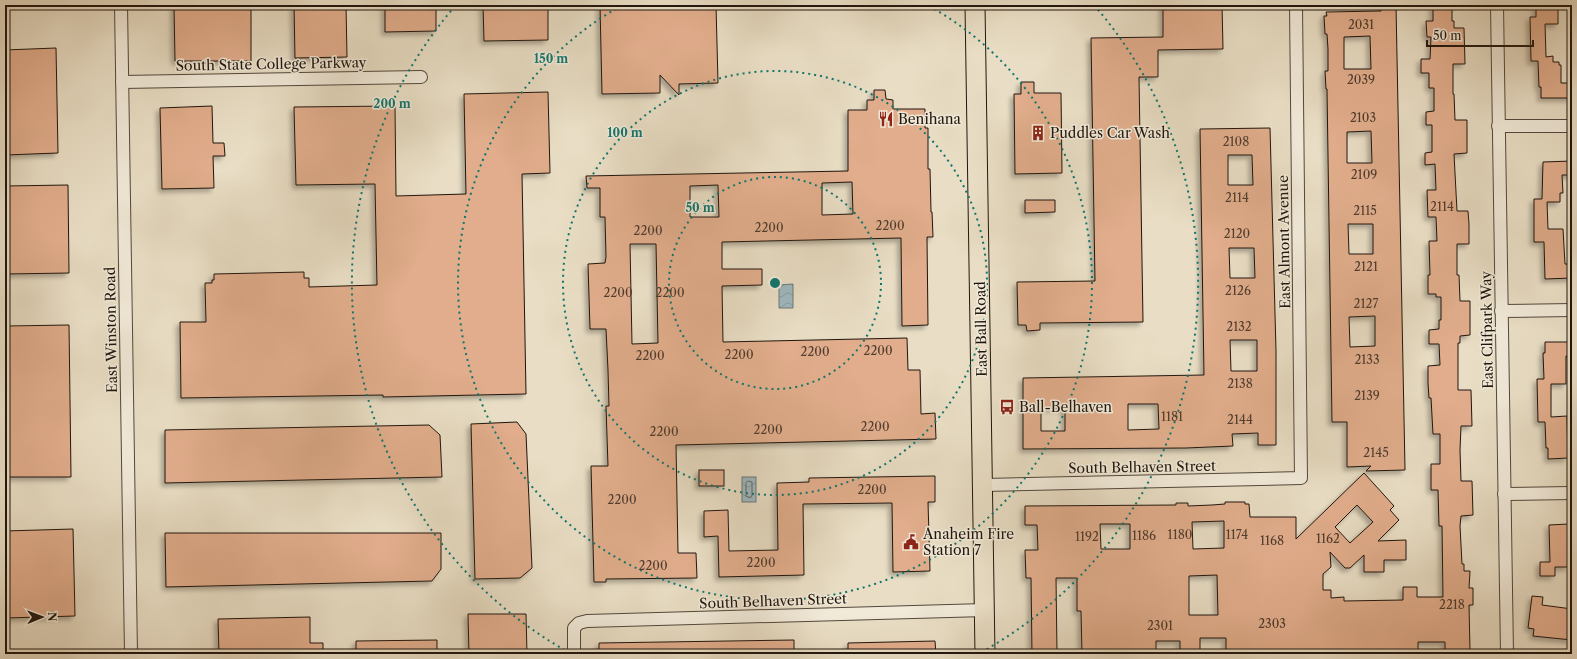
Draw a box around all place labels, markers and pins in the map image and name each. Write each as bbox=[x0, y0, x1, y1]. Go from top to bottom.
restaurant icon: Benihana bbox=[877, 110, 895, 128]
place label: Benihana bbox=[898, 110, 962, 128]
building icon: Puddles Car Wash bbox=[1029, 124, 1047, 142]
place label: Puddles Car Wash bbox=[1050, 124, 1170, 142]
centre of rings bbox=[768, 276, 782, 290]
bus stop icon: Ball-Belhaven bbox=[998, 398, 1016, 416]
place label: Ball-Belhaven bbox=[1019, 398, 1112, 416]
place label: Anaheim Fire Station 7 bbox=[922, 525, 1014, 559]
public building icon: Anaheim Fire Station 7 bbox=[902, 533, 920, 551]

